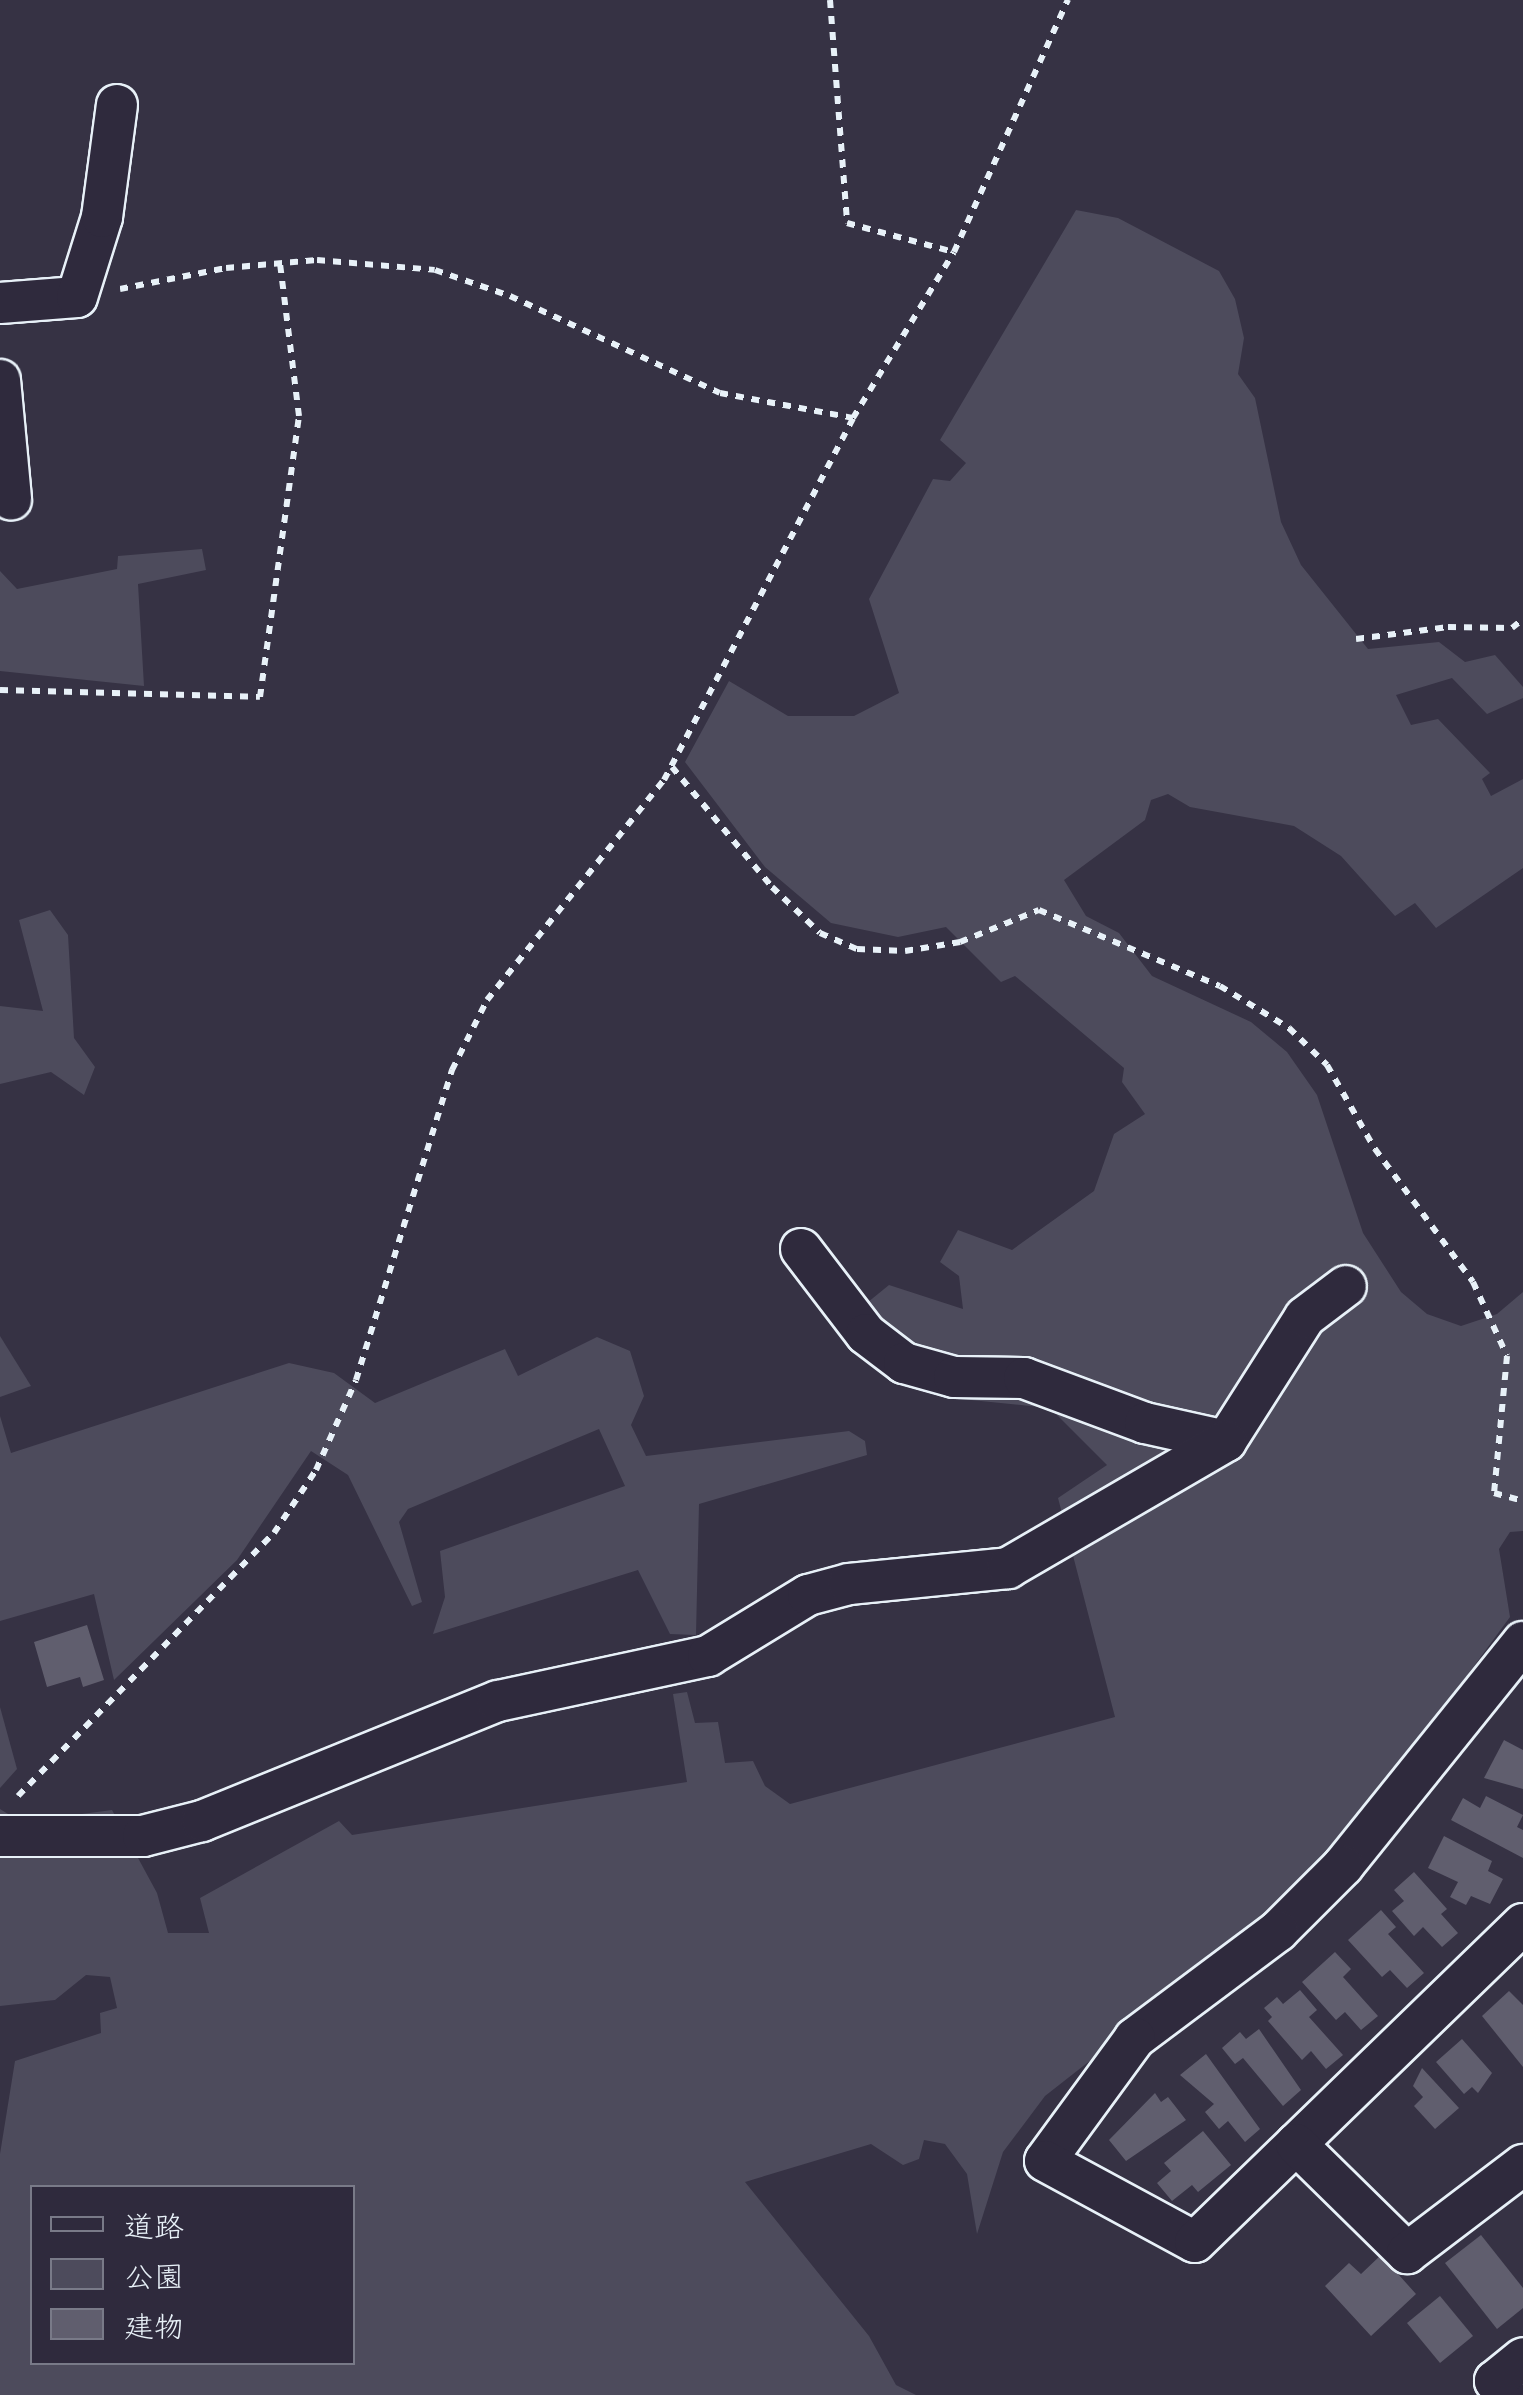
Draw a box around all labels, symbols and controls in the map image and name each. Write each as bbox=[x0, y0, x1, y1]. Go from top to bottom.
legend bbox=[30, 2185, 355, 2365]
text: 道路 bbox=[124, 2209, 184, 2246]
text: 公園 bbox=[124, 2259, 184, 2296]
text: 建物 bbox=[124, 2309, 184, 2346]

